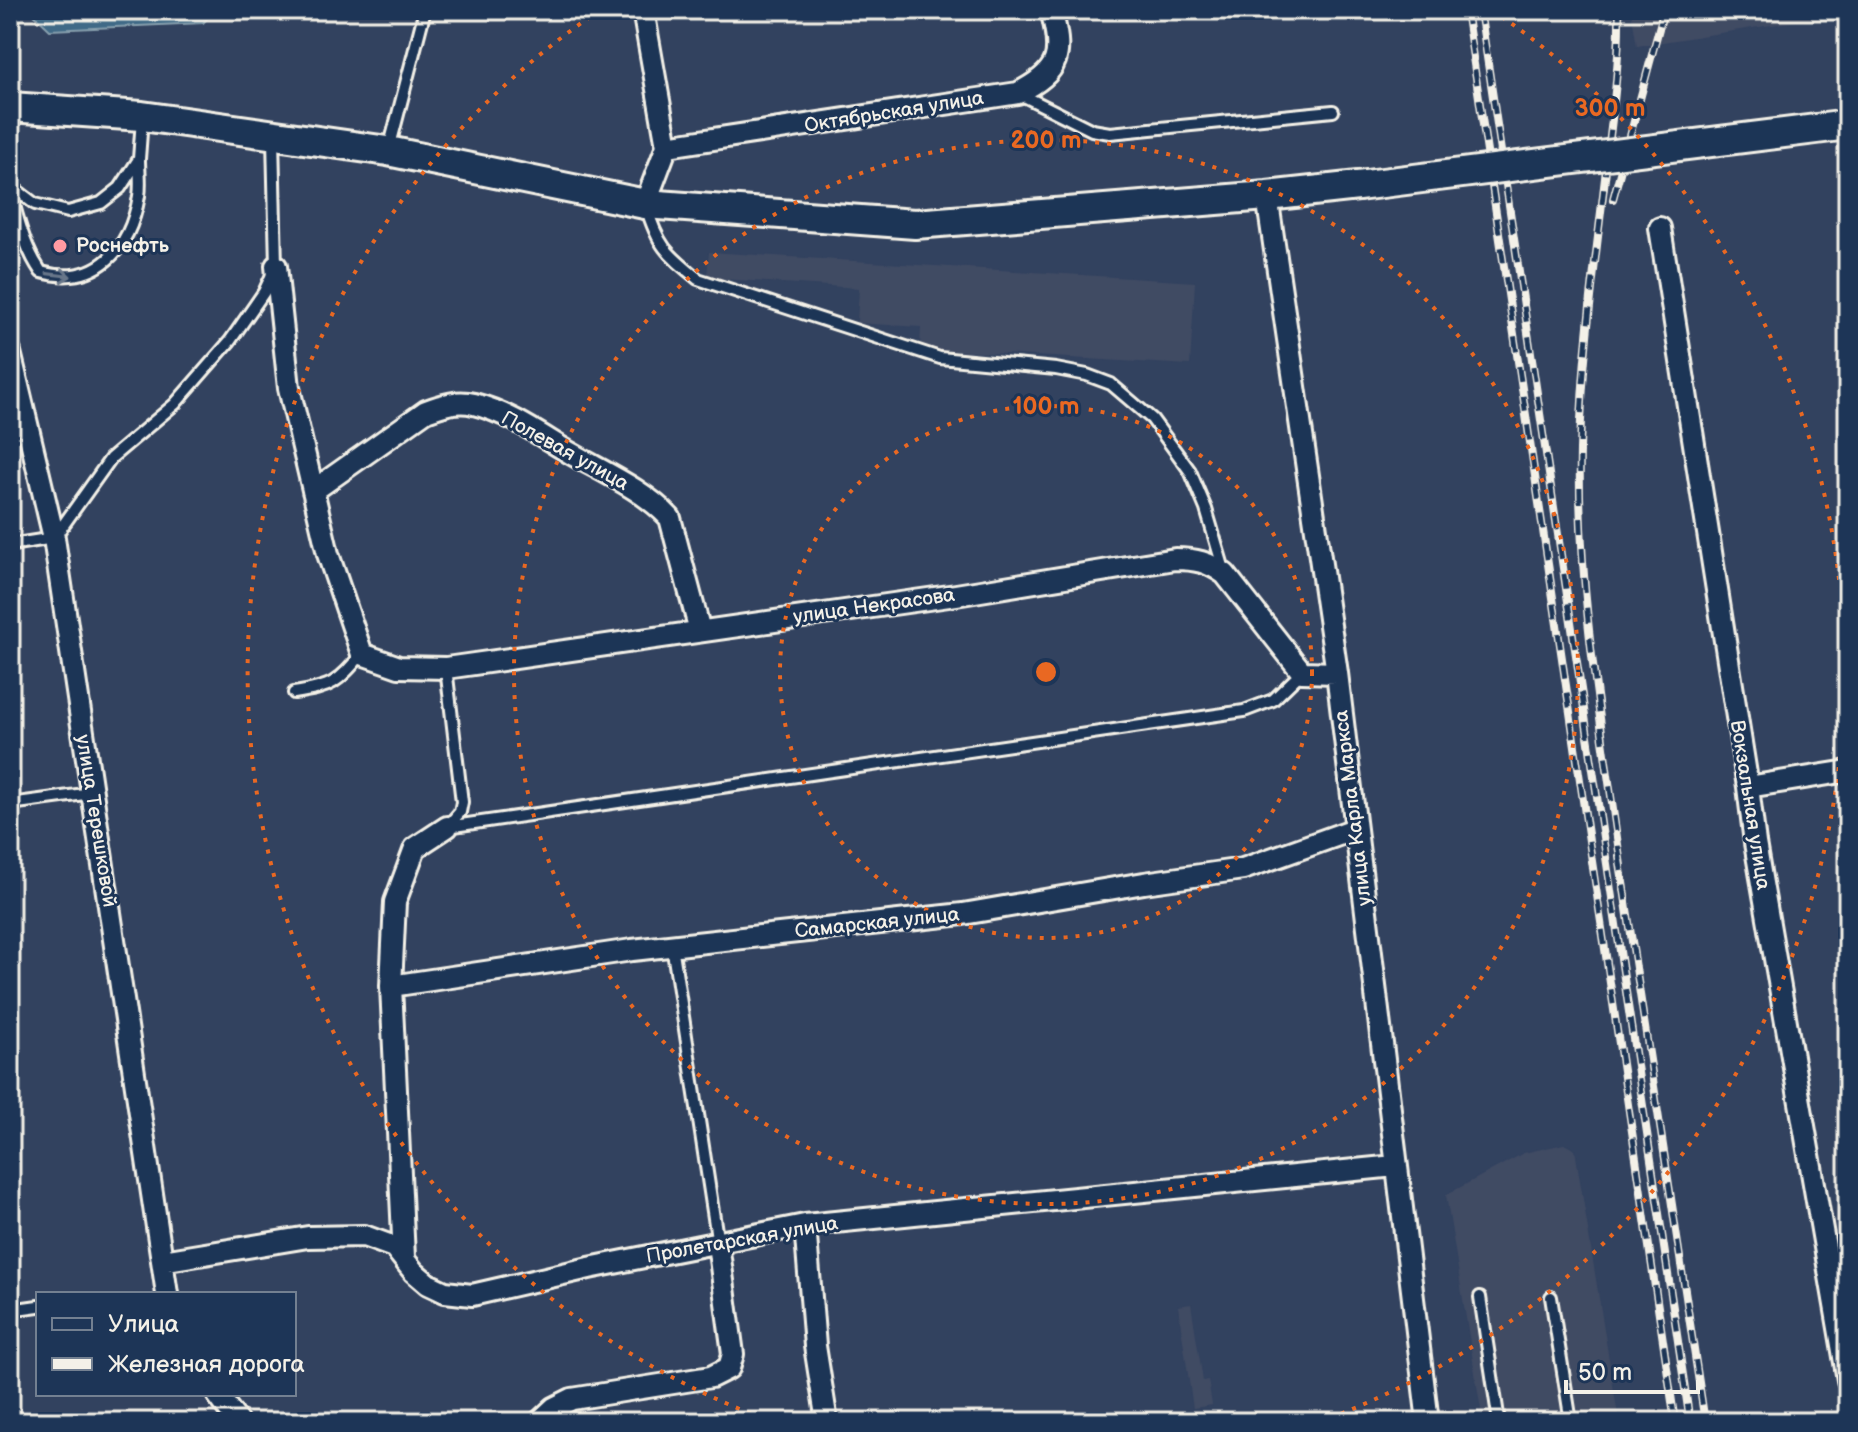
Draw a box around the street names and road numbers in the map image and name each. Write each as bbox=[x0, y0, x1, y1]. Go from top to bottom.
street label: Октябрьская улица bbox=[803, 86, 986, 138]
street label: Полевая улица bbox=[497, 406, 633, 496]
street label: улица Некрасова bbox=[792, 583, 957, 629]
street label: улица Карла Маркса bbox=[1329, 709, 1377, 907]
street label: Вокзальная улица bbox=[1725, 718, 1775, 892]
street label: улица Терешковой bbox=[71, 733, 121, 909]
street label: Самарская улица bbox=[793, 902, 961, 944]
street label: Пролетарская улица bbox=[644, 1211, 840, 1269]

